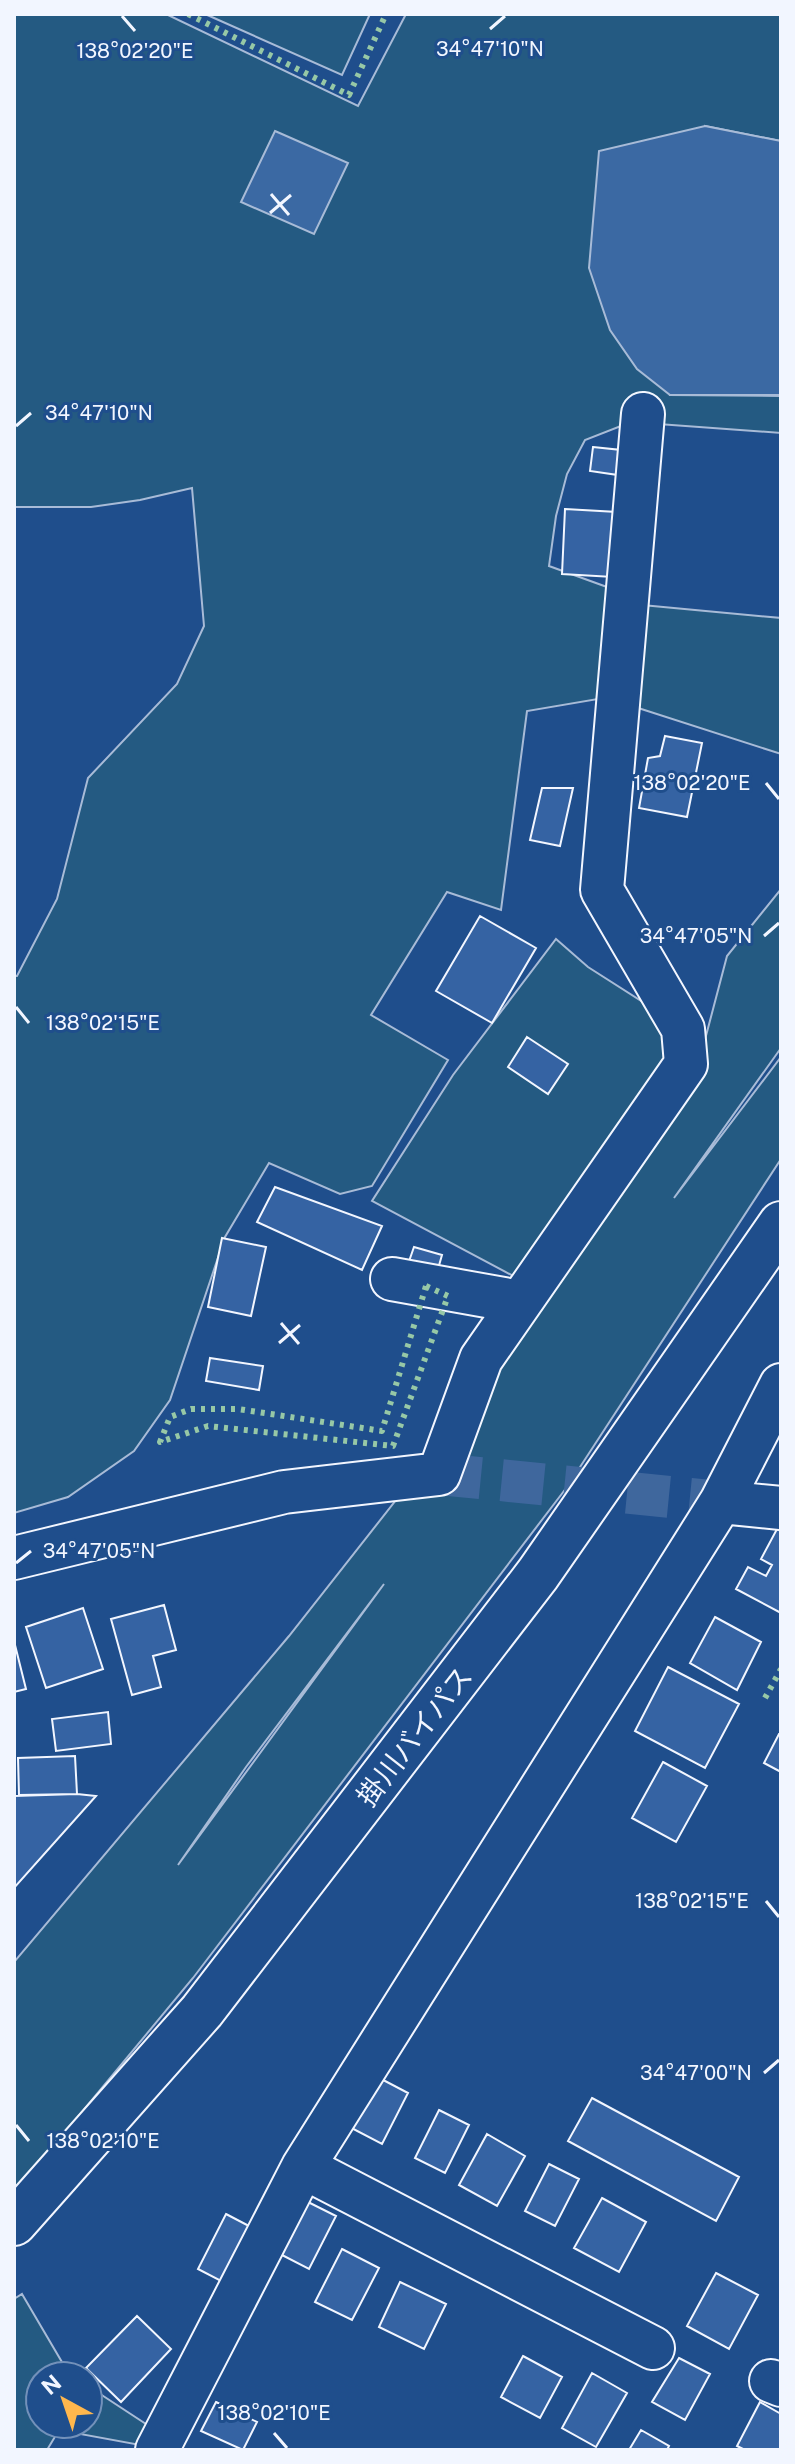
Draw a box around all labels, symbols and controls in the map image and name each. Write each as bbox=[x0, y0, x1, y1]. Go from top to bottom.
text: 34°47'10"N bbox=[436, 37, 544, 61]
text: 138°02'20"E bbox=[76, 39, 194, 63]
text: 34°47'10"N bbox=[45, 401, 153, 425]
text: 138°02'20"E bbox=[633, 771, 751, 795]
text: 34°47'05"N bbox=[640, 924, 752, 948]
text: 138°02'15"E bbox=[46, 1011, 160, 1035]
text: 34°47'05"N bbox=[43, 1539, 155, 1563]
street label: 掛川バイパス bbox=[349, 1660, 479, 1812]
text: 138°02'15"E bbox=[635, 1889, 749, 1913]
text: 34°47'00"N bbox=[640, 2061, 752, 2085]
text: 138°02'10"E bbox=[46, 2129, 160, 2153]
north arrow bbox=[24, 2360, 104, 2440]
text: N bbox=[36, 2369, 66, 2400]
text: 138°02'10"E bbox=[217, 2401, 331, 2425]

